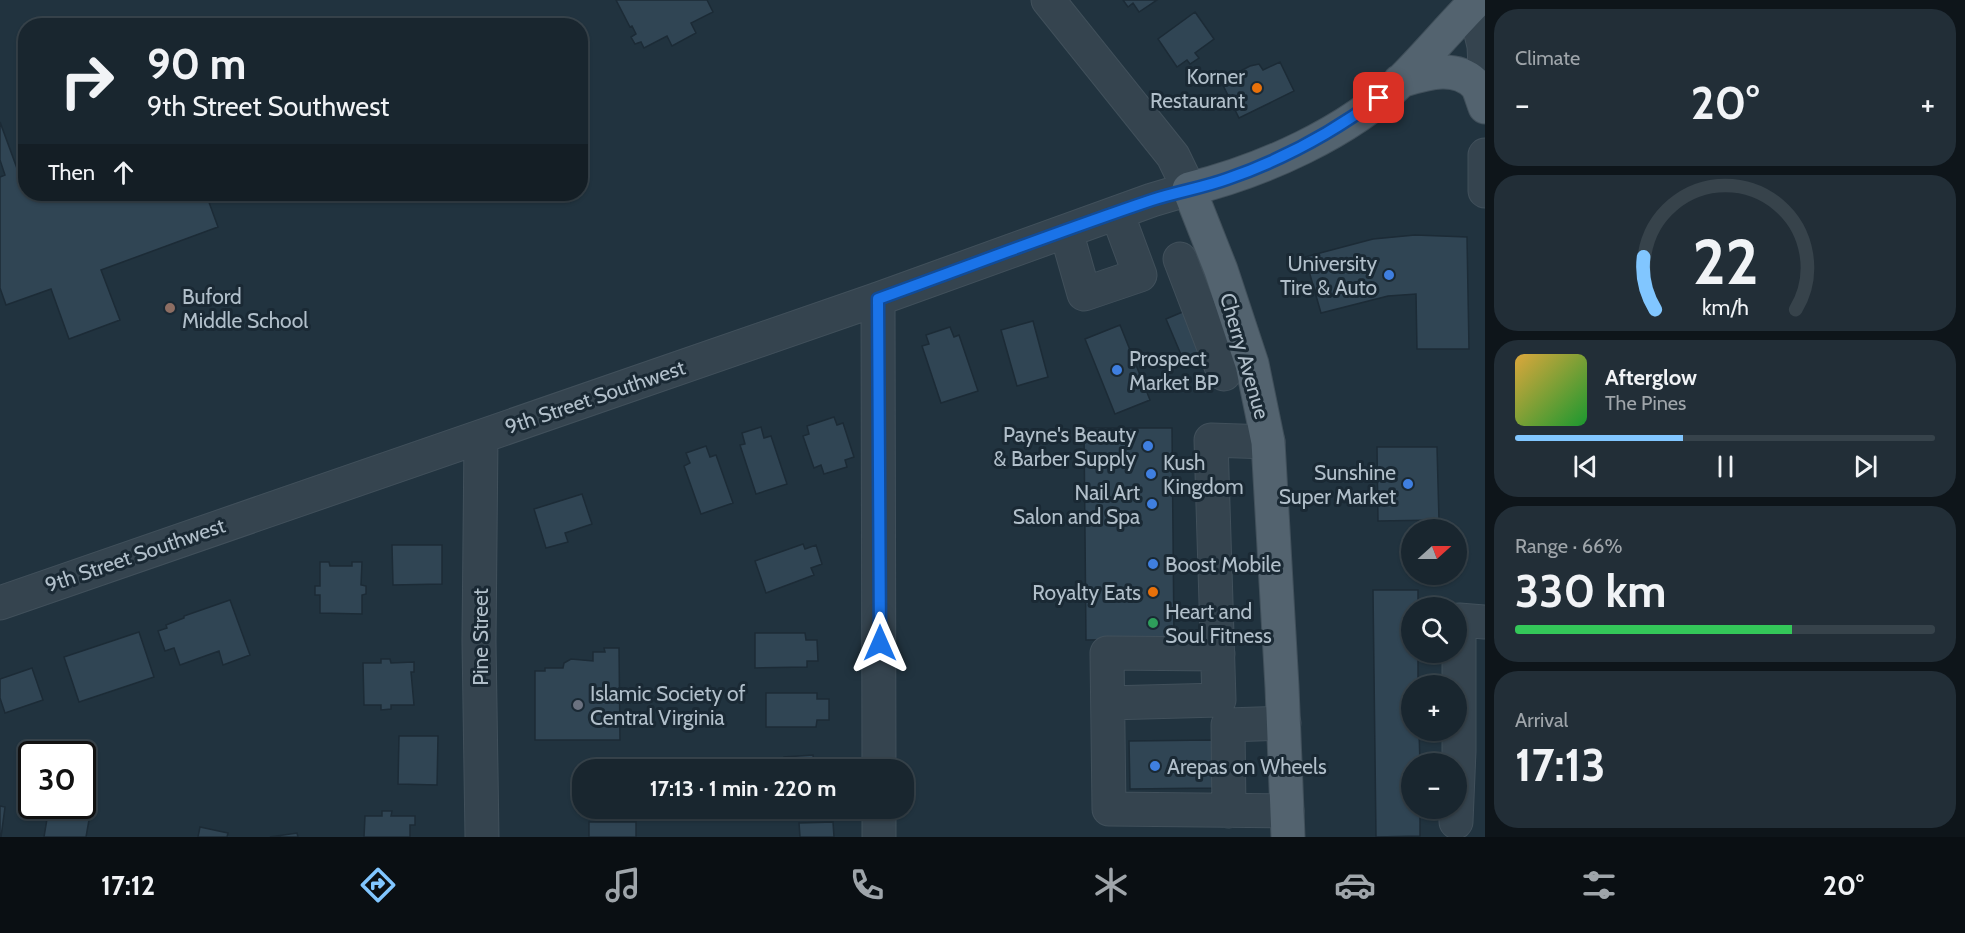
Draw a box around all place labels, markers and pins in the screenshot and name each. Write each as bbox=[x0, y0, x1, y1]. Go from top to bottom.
place label: Korner Restaurant bbox=[1150, 64, 1245, 113]
pin bbox=[1353, 72, 1404, 123]
marker: Korner Restaurant bbox=[1250, 81, 1264, 95]
place label: University Tire & Auto bbox=[1280, 251, 1377, 300]
marker: University Tire & Auto bbox=[1382, 268, 1396, 282]
place label: Buford Middle School bbox=[182, 284, 308, 333]
marker: Buford Middle School bbox=[163, 301, 177, 315]
place label: Prospect Market BP bbox=[1129, 346, 1219, 395]
marker: Prospect Market BP bbox=[1110, 363, 1124, 377]
place label: Payne's Beauty & Barber Supply bbox=[993, 422, 1136, 471]
marker: Payne's Beauty & Barber Supply bbox=[1141, 439, 1155, 453]
place label: Kush Kingdom bbox=[1163, 450, 1244, 499]
place label: Sunshine Super Market bbox=[1279, 460, 1396, 509]
marker: Kush Kingdom bbox=[1144, 467, 1158, 481]
marker: Sunshine Super Market bbox=[1401, 477, 1415, 491]
place label: Nail Art Salon and Spa bbox=[1013, 480, 1140, 529]
marker: Nail Art Salon and Spa bbox=[1145, 497, 1159, 511]
place label: Boost Mobile bbox=[1165, 552, 1281, 577]
marker: Boost Mobile bbox=[1146, 557, 1160, 571]
place label: Royalty Eats bbox=[1032, 580, 1141, 605]
marker: Royalty Eats bbox=[1146, 585, 1160, 599]
place label: Heart and Soul Fitness bbox=[1165, 599, 1272, 648]
marker: Heart and Soul Fitness bbox=[1146, 616, 1160, 630]
place label: Islamic Society of Central Virginia bbox=[590, 681, 745, 730]
marker: Islamic Society of Central Virginia bbox=[571, 698, 585, 712]
place label: Arepas on Wheels bbox=[1167, 754, 1327, 779]
marker: Arepas on Wheels bbox=[1148, 759, 1162, 773]

